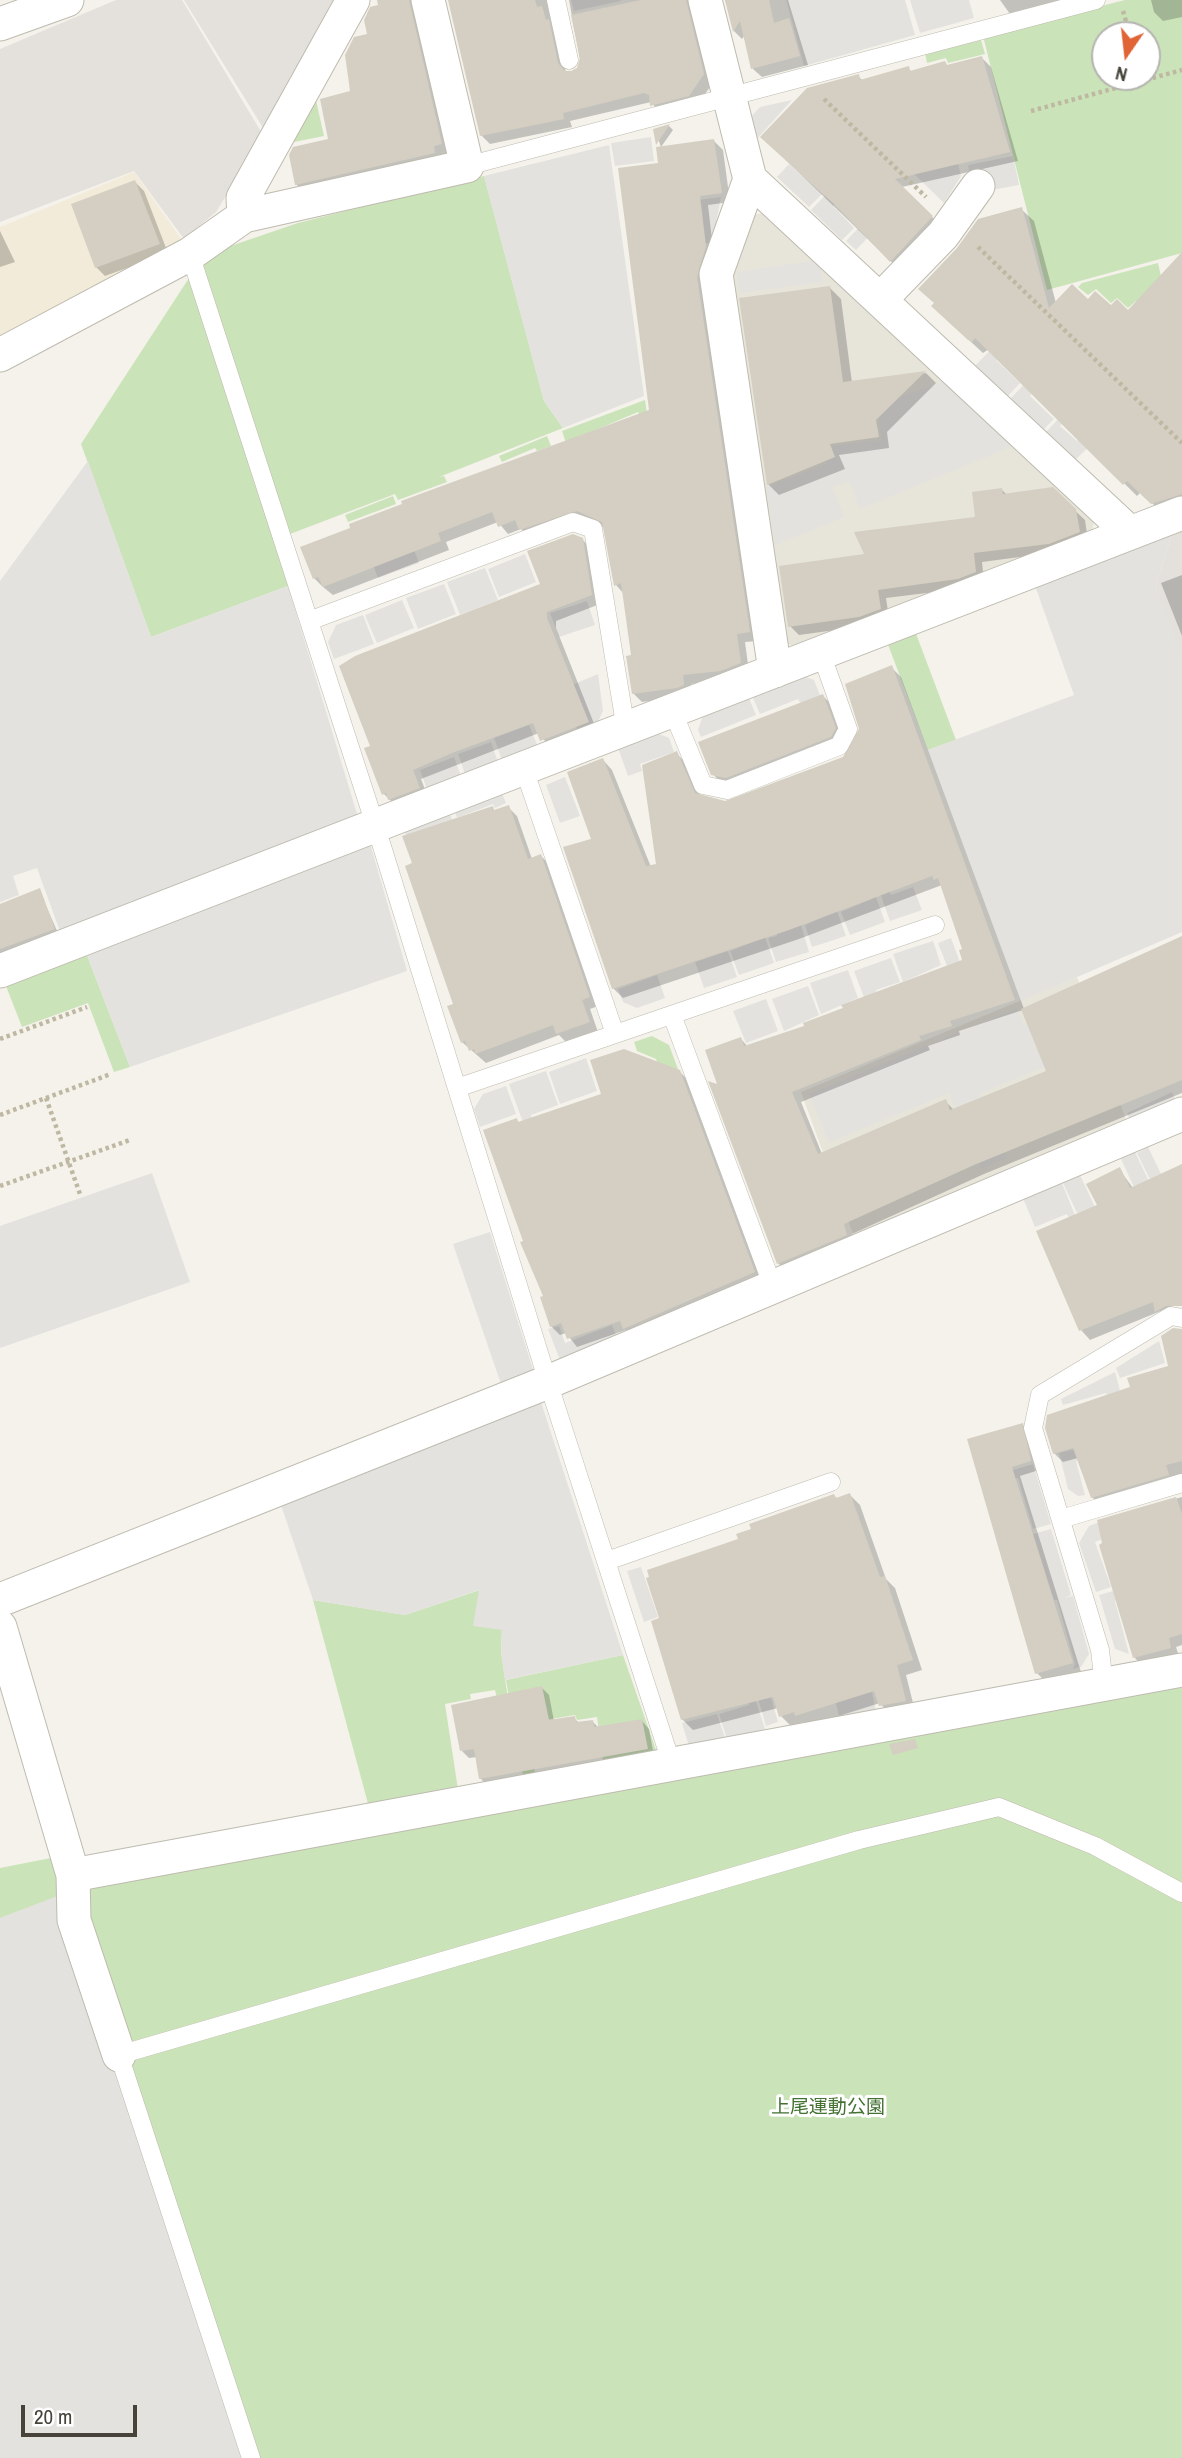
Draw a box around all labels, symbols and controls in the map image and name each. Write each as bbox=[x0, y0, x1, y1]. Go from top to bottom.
north arrow bbox=[1091, 21, 1161, 91]
text: N bbox=[1113, 60, 1130, 88]
park label: 上尾運動公園 bbox=[771, 2097, 885, 2119]
scale bar bbox=[24, 2392, 140, 2436]
text: 20 m bbox=[34, 2402, 72, 2431]

